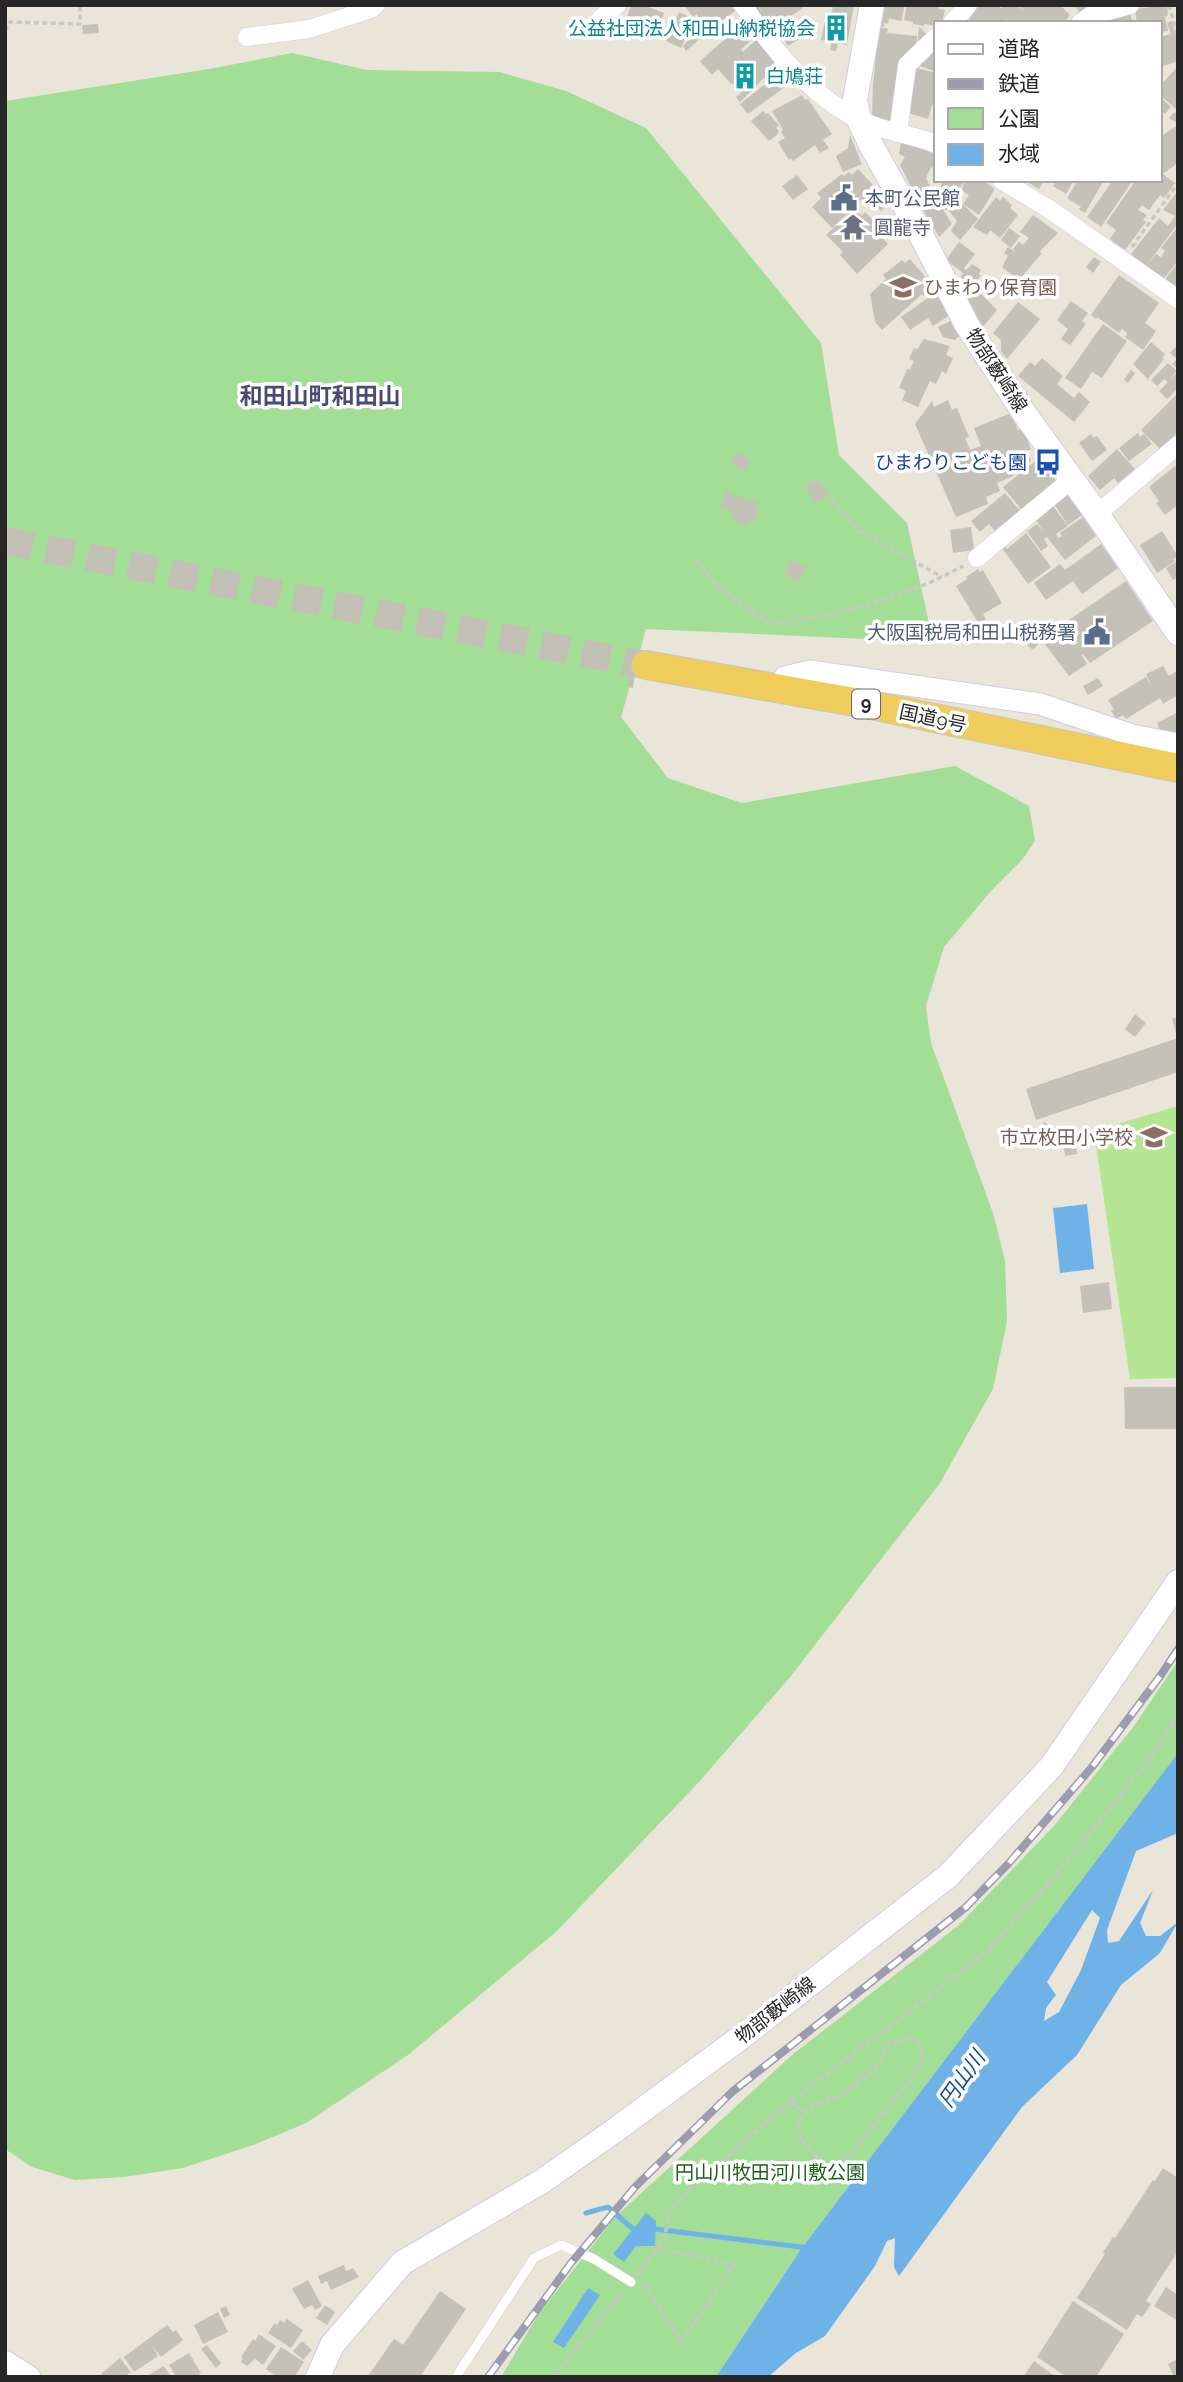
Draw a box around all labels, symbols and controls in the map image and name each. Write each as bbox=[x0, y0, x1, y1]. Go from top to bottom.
building icon: 公益社団法人和田山納税協会 bbox=[821, 13, 851, 43]
place label: 公益社団法人和田山納税協会 bbox=[568, 17, 815, 39]
legend bbox=[934, 21, 1162, 182]
text: 道路 bbox=[998, 36, 1040, 61]
building icon: 白鳩荘 bbox=[730, 61, 760, 91]
place label: 白鳩荘 bbox=[766, 65, 823, 87]
text: 鉄道 bbox=[998, 71, 1040, 96]
text: 公園 bbox=[998, 106, 1040, 131]
text: 水域 bbox=[998, 141, 1040, 166]
public building icon: 本町公民館 bbox=[829, 183, 859, 213]
place label: 本町公民館 bbox=[865, 187, 960, 209]
temple icon: 圓龍寺 bbox=[838, 212, 868, 242]
place label: 圓龍寺 bbox=[874, 216, 931, 238]
school or university icon: ひまわり保育園 bbox=[888, 272, 918, 302]
place label: ひまわり保育園 bbox=[924, 276, 1057, 298]
street label: 物部藪崎線 bbox=[962, 324, 1032, 416]
district label: 和田山町和田山 bbox=[240, 382, 401, 409]
bus stop icon: ひまわりこども園 bbox=[1033, 447, 1063, 477]
place label: ひまわりこども園 bbox=[875, 451, 1027, 473]
public building icon: 大阪国税局和田山税務署 bbox=[1082, 617, 1112, 647]
place label: 大阪国税局和田山税務署 bbox=[867, 621, 1076, 643]
road number: 9 bbox=[852, 690, 880, 718]
street label: 国道9号 bbox=[897, 700, 969, 736]
school or university icon: 市立枚田小学校 bbox=[1139, 1122, 1169, 1152]
place label: 市立枚田小学校 bbox=[1000, 1126, 1133, 1148]
street label: 物部藪崎線 bbox=[731, 1972, 819, 2048]
water label: 円山川 bbox=[933, 2044, 991, 2112]
park label: 円山川牧田河川敷公園 bbox=[675, 2161, 865, 2183]

